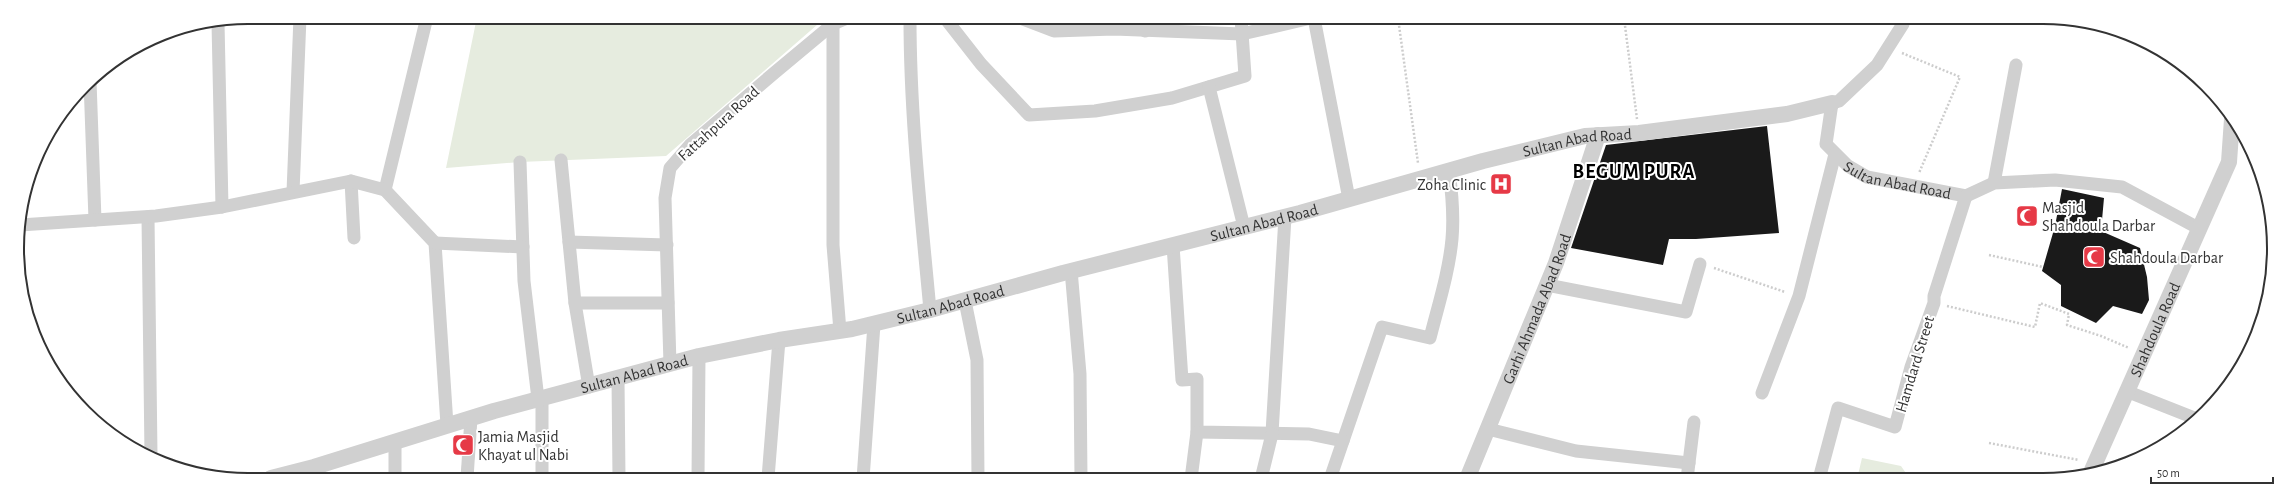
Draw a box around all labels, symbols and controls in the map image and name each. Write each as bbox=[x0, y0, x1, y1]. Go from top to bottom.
street label: Fattahpura Road bbox=[675, 83, 762, 164]
street label: Sultan Abad Road bbox=[1521, 126, 1632, 160]
street label: Sultan Abad Road bbox=[1841, 158, 1952, 202]
district label: BEGUM PURA bbox=[1573, 162, 1695, 182]
hospital icon: Zoha Clinic bbox=[1488, 171, 1514, 197]
place label: Zoha Clinic bbox=[1417, 177, 1486, 193]
place label: Masjid Shahdoula Darbar bbox=[2042, 200, 2156, 234]
street label: Sultan Abad Road bbox=[1208, 201, 1320, 244]
mosque icon: Masjid Shahdoula Darbar bbox=[2014, 203, 2040, 229]
street label: Garhi Ahmada Abad Road bbox=[1500, 232, 1574, 386]
mosque icon: Shahdoula Darbar bbox=[2081, 244, 2107, 270]
place label: Shahdoula Darbar bbox=[2110, 250, 2224, 266]
street label: Shahdoula Road bbox=[2128, 280, 2183, 379]
street label: Sultan Abad Road bbox=[895, 283, 1006, 327]
street label: Hamdard Street bbox=[1893, 314, 1937, 414]
street label: Sultan Abad Road bbox=[579, 352, 690, 396]
place label: Jamia Masjid Khayat ul Nabi bbox=[478, 429, 569, 464]
mosque icon: Jamia Masjid Khayat ul Nabi bbox=[450, 432, 476, 458]
scale bar bbox=[2151, 459, 2273, 485]
text: 50 m bbox=[2157, 467, 2180, 479]

